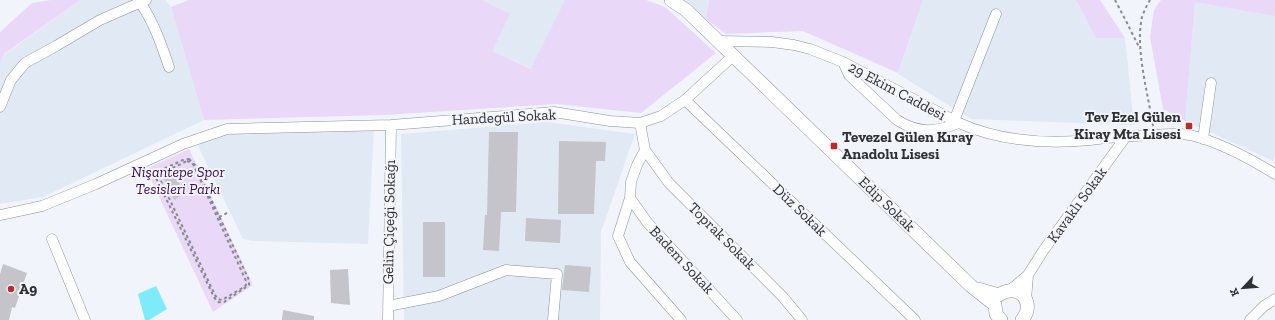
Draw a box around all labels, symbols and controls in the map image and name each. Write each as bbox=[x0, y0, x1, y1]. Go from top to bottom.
street label: 29 Ekim Caddesi bbox=[845, 58, 949, 124]
street label: Handegül Sokak bbox=[451, 105, 557, 129]
place label: Tev Ezel Gülen Kiray Mta Lisesi bbox=[1074, 108, 1182, 143]
marker: Tev Ezel Gülen Kiray Mta Lisesi bbox=[1184, 121, 1194, 131]
place label: Tevezel Gülen Kıray Anadolu Lisesi bbox=[842, 128, 973, 163]
marker: Tevezel Gülen Kıray Anadolu Lisesi bbox=[829, 141, 839, 151]
street label: Gelin Çiçeği Sokağı bbox=[379, 160, 399, 284]
park label: Nişantepe Spor Tesisleri Parkı bbox=[131, 163, 225, 198]
street label: Kavaklı Sokak bbox=[1043, 163, 1111, 246]
street label: Edip Sokak bbox=[855, 173, 919, 235]
street label: Düz Sokak bbox=[769, 180, 831, 240]
street label: Toprak Sokak bbox=[685, 199, 759, 273]
street label: Badem Sokak bbox=[646, 222, 718, 298]
north arrow bbox=[1223, 268, 1263, 308]
place label: A9 bbox=[19, 280, 37, 298]
marker: A9 bbox=[6, 284, 16, 294]
text: K bbox=[1227, 285, 1242, 298]

